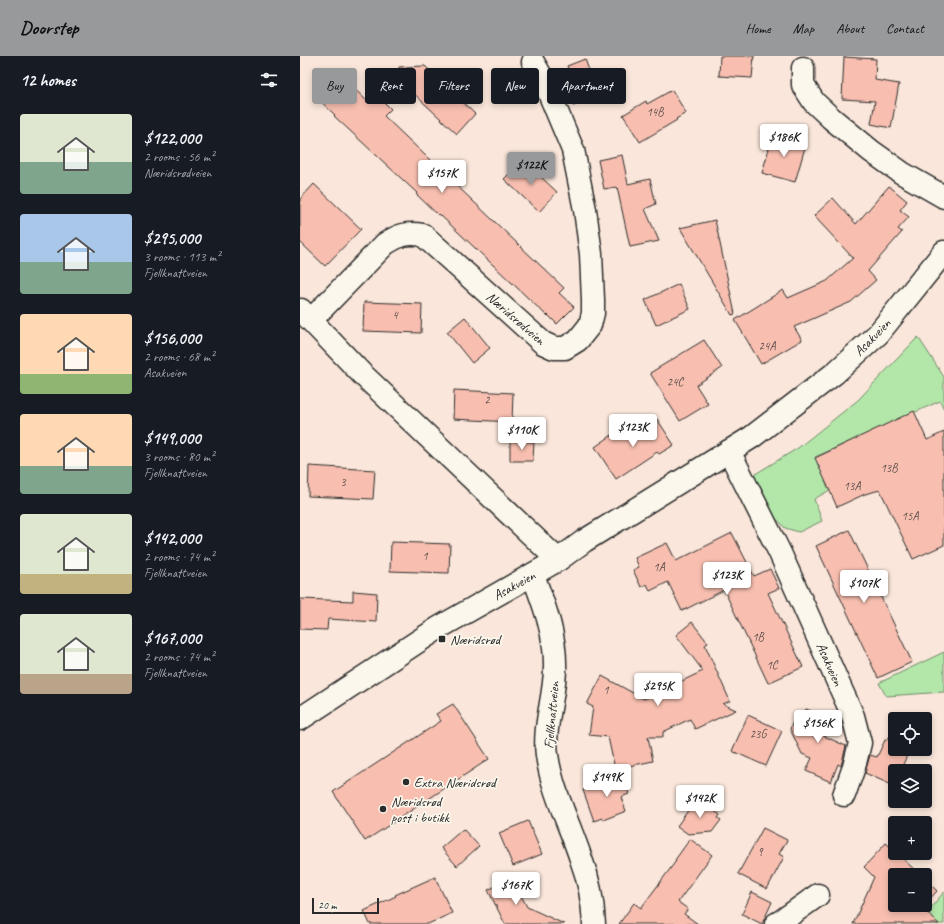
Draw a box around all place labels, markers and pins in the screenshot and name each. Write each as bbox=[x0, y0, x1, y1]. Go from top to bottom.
pin: $186K bbox=[756, 124, 812, 158]
pin: $122K bbox=[503, 152, 559, 186]
pin: $157K bbox=[414, 160, 470, 194]
pin: $123K bbox=[605, 414, 661, 448]
pin: $110K bbox=[494, 417, 550, 451]
pin: $123K bbox=[699, 562, 755, 596]
pin: $107K bbox=[836, 570, 892, 604]
place label: Næridsrød bbox=[450, 631, 502, 648]
marker: Næridsrød bbox=[437, 634, 447, 644]
pin: $295K bbox=[630, 673, 686, 707]
pin: $156K bbox=[790, 710, 846, 744]
pin: $149K bbox=[579, 764, 635, 798]
place label: Extra Næridsrød bbox=[414, 774, 498, 791]
marker: Extra Næridsrød bbox=[401, 777, 411, 787]
pin: $142K bbox=[672, 785, 728, 819]
place label: Næridsrød post i butikk bbox=[391, 793, 451, 826]
marker: Næridsrød post i butikk bbox=[378, 804, 388, 814]
pin: $167K bbox=[488, 872, 544, 906]

